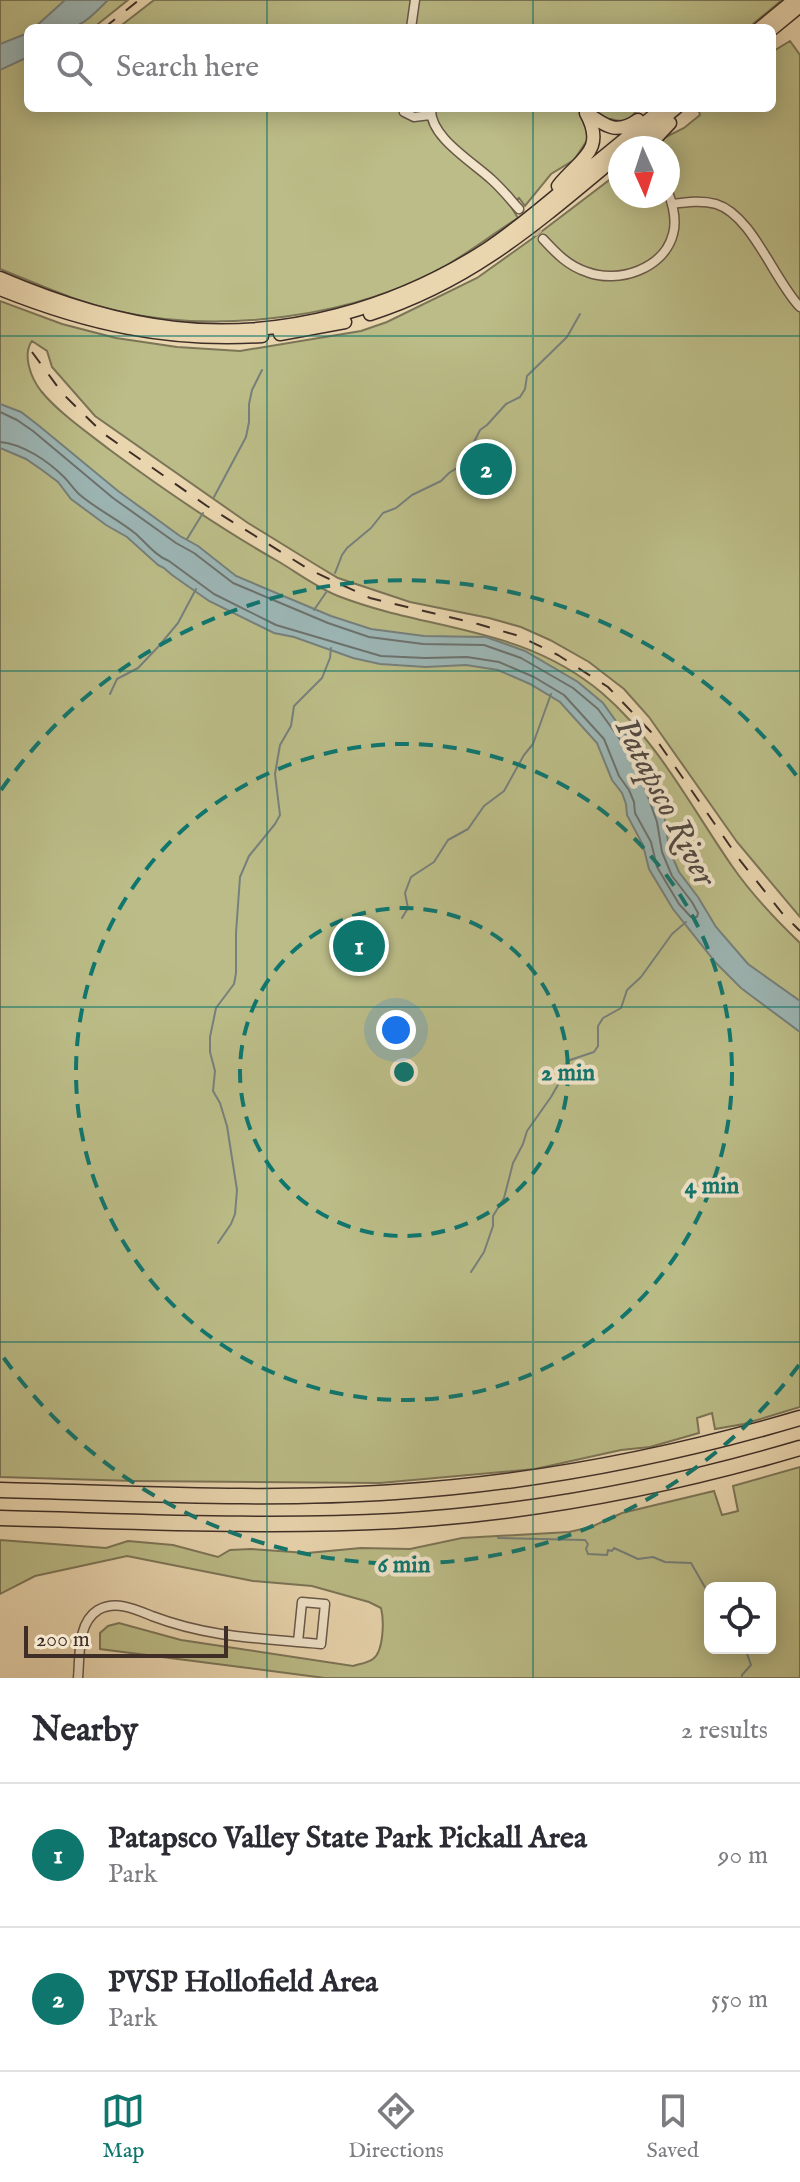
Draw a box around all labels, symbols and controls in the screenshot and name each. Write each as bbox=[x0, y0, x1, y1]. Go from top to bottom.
search box bbox=[24, 24, 776, 112]
icon: search bbox=[52, 46, 96, 90]
text: Search here bbox=[116, 49, 259, 87]
north arrow bbox=[608, 136, 680, 208]
pin: 2 bbox=[460, 439, 512, 499]
water label: Patapsco River bbox=[604, 711, 726, 895]
pin: 1 bbox=[333, 916, 385, 976]
your location bbox=[376, 1010, 416, 1050]
centre of rings bbox=[390, 1058, 418, 1086]
text: 2 min bbox=[541, 1058, 595, 1089]
text: 4 min bbox=[685, 1171, 740, 1202]
text: 6 min bbox=[377, 1550, 431, 1581]
map controls bbox=[704, 1582, 776, 1654]
button: locate bbox=[704, 1582, 776, 1654]
scale bar bbox=[24, 1622, 228, 1658]
text: 200 m bbox=[36, 1626, 90, 1654]
text: Nearby bbox=[32, 1709, 138, 1752]
text: 2 results bbox=[681, 1714, 768, 1747]
text: Patapsco Valley State Park Pickall Area bbox=[108, 1820, 587, 1858]
text: 1 bbox=[53, 1839, 63, 1872]
text: 90 m bbox=[718, 1839, 768, 1872]
text: Park bbox=[108, 1858, 157, 1891]
text: PVSP Hollofield Area bbox=[108, 1964, 378, 2002]
text: 2 bbox=[52, 1983, 64, 2016]
text: 550 m bbox=[711, 1983, 768, 2016]
text: Park bbox=[108, 2002, 157, 2035]
tab: Map bbox=[101, 2089, 145, 2165]
tab: Directions bbox=[348, 2089, 444, 2165]
tab: Saved bbox=[647, 2089, 699, 2165]

